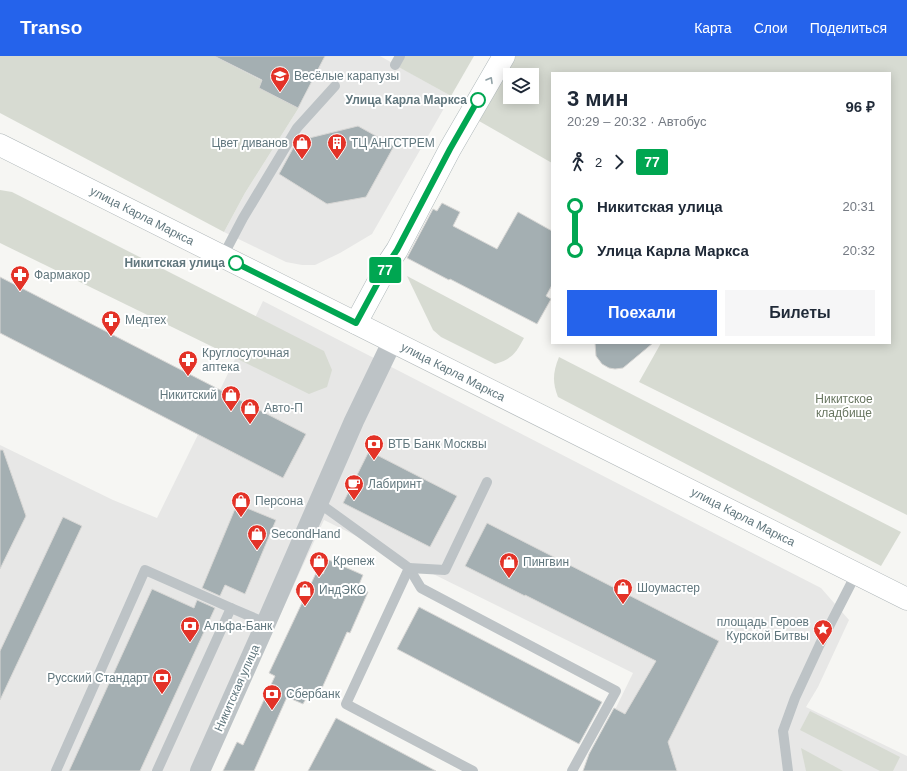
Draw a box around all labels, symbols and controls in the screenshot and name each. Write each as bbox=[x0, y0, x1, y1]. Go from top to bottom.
text: Transo bbox=[20, 17, 82, 38]
text: Карта bbox=[694, 20, 732, 36]
text: Слои bbox=[754, 20, 788, 36]
text: Поделиться bbox=[810, 20, 887, 36]
school or university icon: Весёлые карапузы bbox=[269, 65, 291, 93]
map controls bbox=[503, 68, 539, 104]
button: layers bbox=[503, 68, 539, 104]
place label: Весёлые карапузы bbox=[294, 69, 399, 83]
one-way arrow bbox=[485, 77, 492, 84]
text: 3 мин bbox=[567, 86, 628, 111]
marker: Улица Карла Маркса bbox=[470, 92, 486, 108]
place label: Улица Карла Маркса bbox=[345, 93, 467, 107]
text: 96 ₽ bbox=[845, 98, 875, 115]
text: 20:29 – 20:32 · Автобус bbox=[567, 114, 706, 129]
shop icon: Цвет диванов bbox=[291, 132, 313, 160]
building icon: ТЦ АНГСТРЕМ bbox=[326, 132, 348, 160]
place label: Цвет диванов bbox=[211, 136, 288, 150]
place label: ТЦ АНГСТРЕМ bbox=[351, 136, 435, 150]
icon: walk bbox=[567, 151, 589, 173]
icon: forward bbox=[608, 151, 630, 173]
text: 77 bbox=[644, 154, 660, 170]
text: 2 bbox=[595, 155, 602, 170]
street label: улица Карла Маркса bbox=[88, 184, 197, 248]
text: Никитская улица bbox=[597, 198, 723, 215]
text: 20:31 bbox=[842, 199, 875, 214]
text: Улица Карла Маркса bbox=[597, 242, 749, 259]
text: 20:32 bbox=[842, 243, 875, 258]
marker: Никитская улица bbox=[228, 255, 244, 271]
place label: Никитская улица bbox=[124, 256, 225, 270]
line badge: 77 bbox=[367, 257, 403, 283]
text: 77 bbox=[377, 262, 393, 278]
pharmacy icon: Фармакор bbox=[9, 264, 31, 292]
place label: Фармакор bbox=[34, 268, 90, 282]
button: Поехали bbox=[567, 290, 717, 336]
button: Билеты bbox=[725, 290, 875, 336]
pharmacy icon: Медтех bbox=[100, 309, 122, 337]
place label: Медтех bbox=[125, 313, 166, 327]
street label: улица Карла Маркса bbox=[399, 340, 508, 404]
place label: Круглосуточная аптека bbox=[202, 346, 289, 374]
pharmacy icon: Круглосуточная аптека bbox=[177, 349, 199, 377]
shop icon: Никитский bbox=[220, 384, 242, 412]
place label: Никитский bbox=[160, 388, 217, 402]
park label: Никитское кладбище bbox=[815, 392, 873, 420]
shop icon: Авто-П bbox=[239, 397, 261, 425]
place label: Авто-П bbox=[264, 401, 303, 415]
bank icon: ВТБ Банк Москвы bbox=[363, 433, 385, 461]
place label: ВТБ Банк Москвы bbox=[388, 437, 487, 451]
cafe icon: Лабиринт bbox=[343, 473, 365, 501]
place label: Лабиринт bbox=[368, 477, 422, 491]
street label: улица Карла Маркса bbox=[689, 485, 798, 549]
shop icon: Персона bbox=[230, 490, 252, 518]
place label: Персона bbox=[255, 494, 303, 508]
shop icon: SecondHand bbox=[246, 523, 268, 551]
place label: SecondHand bbox=[271, 527, 340, 541]
shop icon: Крепеж bbox=[308, 550, 330, 578]
shop icon: Пингвин bbox=[498, 551, 520, 579]
place label: Крепеж bbox=[333, 554, 374, 568]
place label: Пингвин bbox=[523, 555, 569, 569]
shop icon: Шоумастер bbox=[612, 577, 634, 605]
shop icon: ИндЭКО bbox=[294, 579, 316, 607]
place label: Шоумастер bbox=[637, 581, 700, 595]
place label: ИндЭКО bbox=[319, 583, 366, 597]
bank icon: Альфа-Банк bbox=[179, 615, 201, 643]
place label: площадь Героев Курской Битвы bbox=[717, 615, 809, 643]
place icon: площадь Героев Курской Битвы bbox=[812, 618, 834, 646]
place label: Альфа-Банк bbox=[204, 619, 273, 633]
street label: Никитская улица bbox=[212, 642, 263, 734]
bank icon: Русский Стандарт bbox=[151, 667, 173, 695]
place label: Русский Стандарт bbox=[47, 671, 148, 685]
bank icon: Сбербанк bbox=[261, 683, 283, 711]
place label: Сбербанк bbox=[286, 687, 341, 701]

